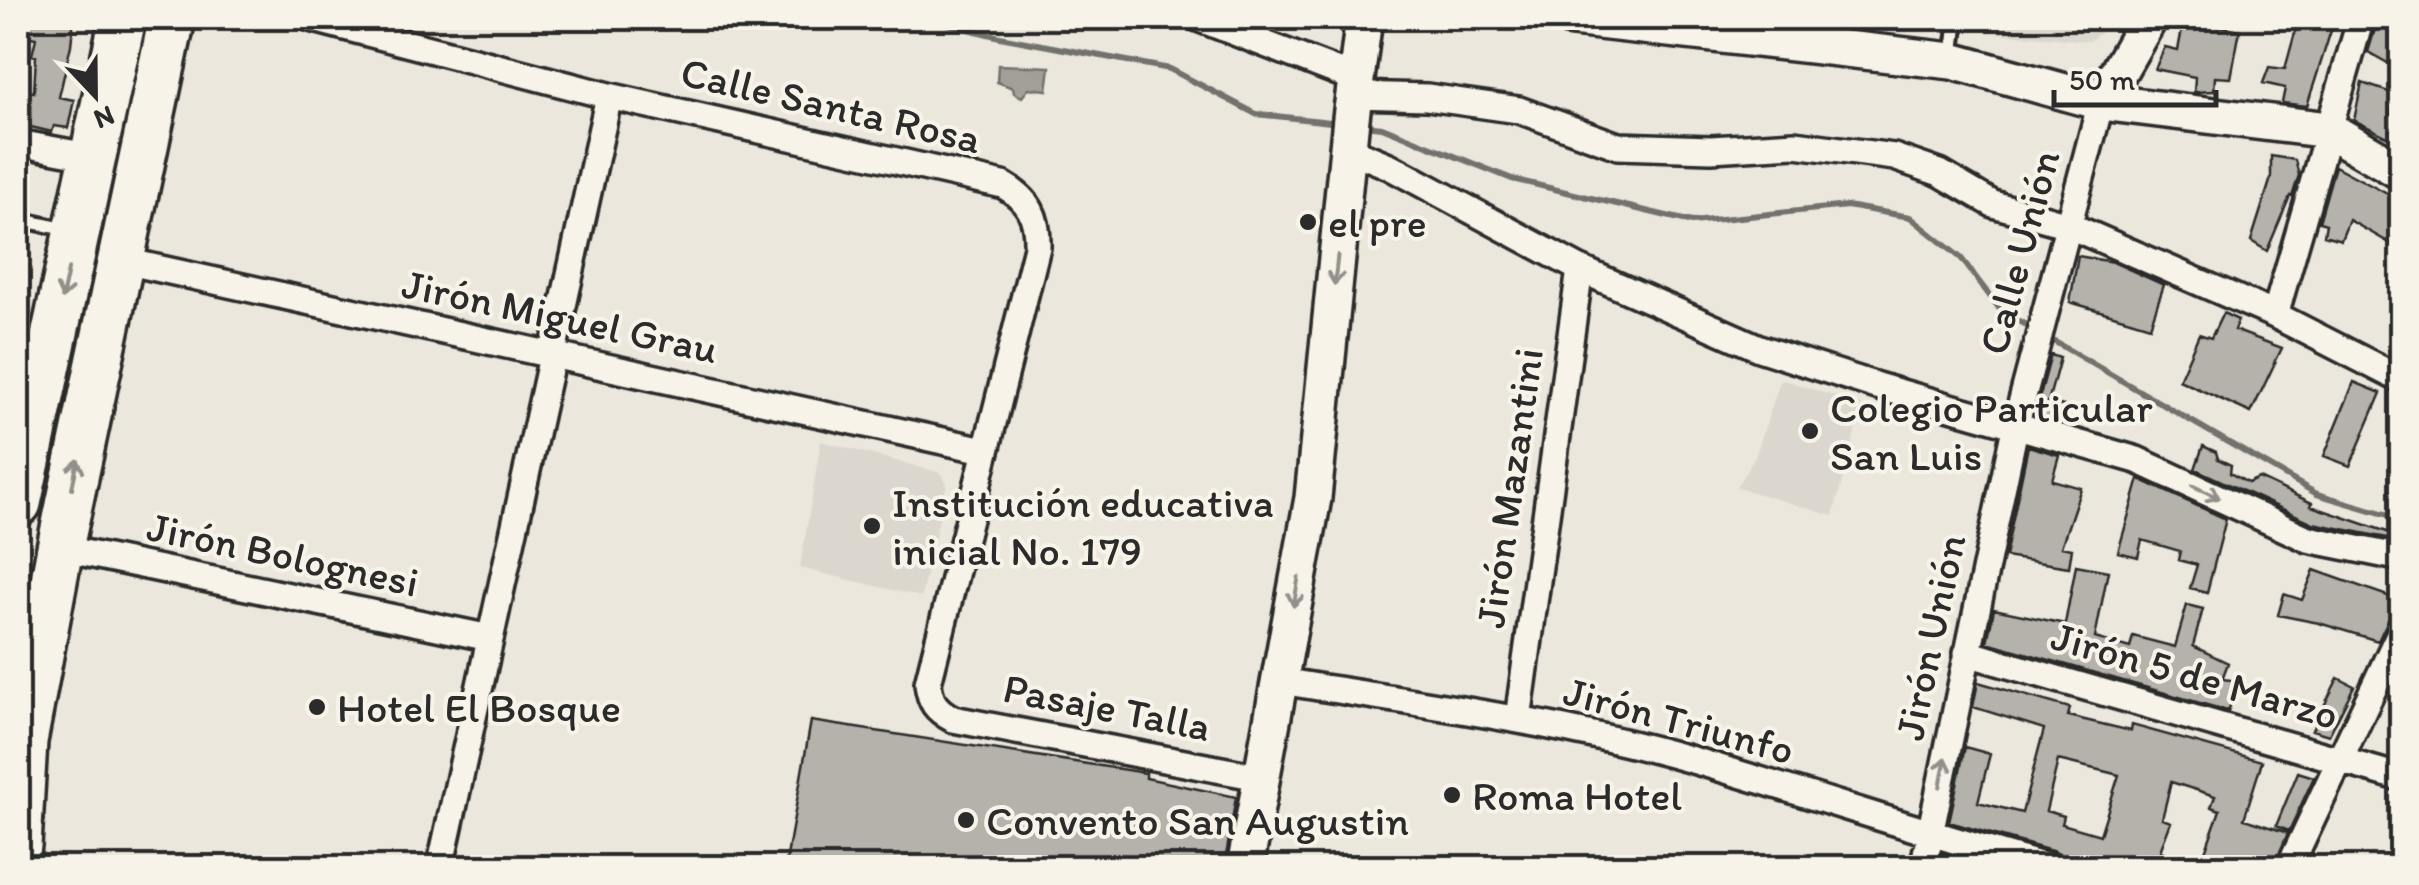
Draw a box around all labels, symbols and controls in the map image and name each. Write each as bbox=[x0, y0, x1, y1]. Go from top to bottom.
north arrow bbox=[45, 45, 145, 145]
scale bar bbox=[2054, 45, 2216, 107]
street label: Calle Santa Rosa bbox=[676, 46, 986, 164]
text: 50 m bbox=[2069, 61, 2135, 98]
text: N bbox=[89, 99, 119, 137]
street label: Calle Unión bbox=[1967, 144, 2071, 360]
place label: el pre bbox=[1328, 197, 1427, 248]
marker: el pre bbox=[1297, 211, 1319, 233]
one-way arrow bbox=[1326, 253, 1345, 286]
street label: Jirón Miguel Grau bbox=[398, 258, 722, 374]
one-way arrow bbox=[55, 267, 73, 299]
street label: Jirón Mazantini bbox=[1464, 345, 1554, 631]
place label: Colegio Particular San Luis bbox=[1830, 382, 2153, 481]
marker: Colegio Particular San Luis bbox=[1799, 420, 1821, 442]
one-way arrow bbox=[67, 458, 86, 490]
place label: Institución educativa inicial No. 179 bbox=[892, 477, 1274, 576]
one-way arrow bbox=[2190, 483, 2220, 502]
street label: Jirón Bolognesi bbox=[143, 500, 423, 608]
marker: Institución educativa inicial No. 179 bbox=[861, 515, 883, 537]
street label: Jirón Unión bbox=[1883, 529, 1977, 745]
one-way arrow bbox=[1286, 576, 1305, 608]
street label: Jirón 5 de Marzo bbox=[2046, 610, 2344, 740]
street label: Pasaje Talla bbox=[999, 662, 1215, 752]
street label: Jirón Triunfo bbox=[1558, 665, 1800, 775]
place label: Hotel El Bosque bbox=[337, 682, 621, 733]
marker: Hotel El Bosque bbox=[306, 696, 328, 718]
one-way arrow bbox=[1934, 757, 1953, 789]
place label: Roma Hotel bbox=[1472, 770, 1682, 821]
marker: Roma Hotel bbox=[1441, 784, 1463, 806]
place label: Convento San Augustin bbox=[986, 795, 1409, 846]
marker: Convento San Augustin bbox=[955, 809, 977, 831]

